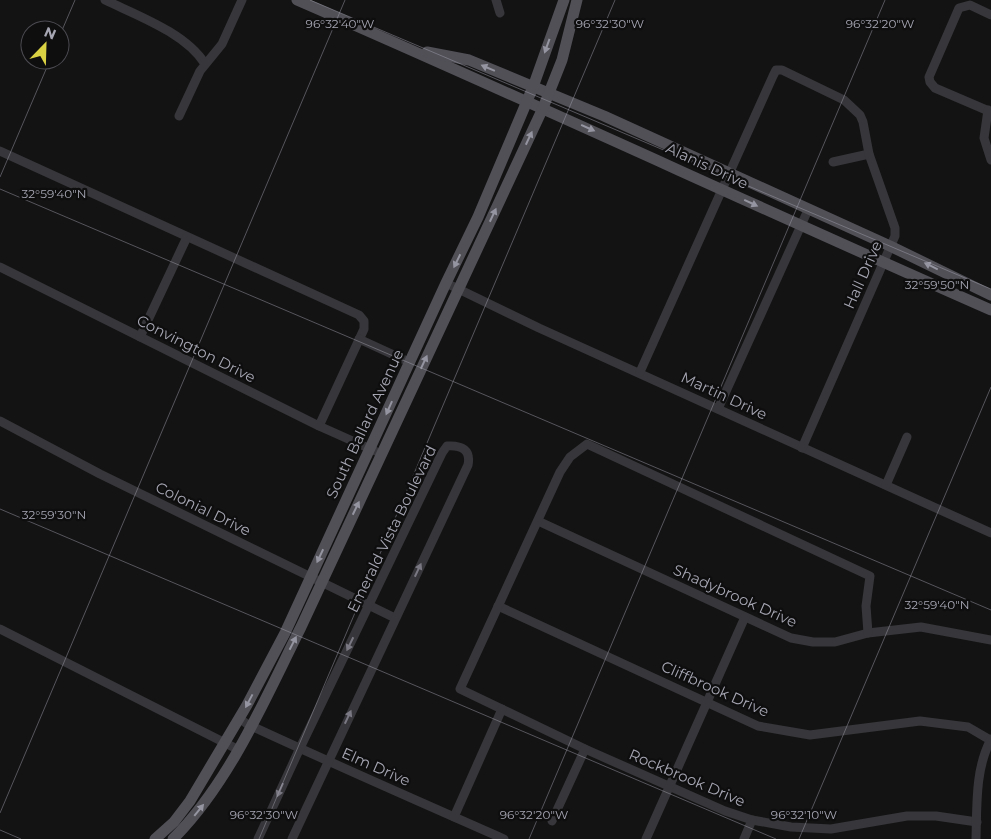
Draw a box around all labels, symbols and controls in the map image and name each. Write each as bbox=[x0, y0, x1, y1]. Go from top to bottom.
text: 96°32'40"W bbox=[306, 16, 374, 31]
text: 96°32'30"W bbox=[576, 16, 644, 31]
text: 96°32'20"W bbox=[846, 16, 914, 31]
north arrow bbox=[20, 20, 70, 70]
text: N bbox=[41, 23, 59, 44]
one-way arrow bbox=[543, 39, 551, 54]
one-way arrow bbox=[481, 63, 495, 71]
one-way arrow bbox=[581, 124, 595, 132]
one-way arrow bbox=[525, 131, 533, 146]
street label: Alanis Drive bbox=[663, 138, 751, 193]
text: 32°59'40"N bbox=[22, 186, 86, 201]
one-way arrow bbox=[744, 199, 758, 207]
one-way arrow bbox=[489, 208, 497, 222]
street label: Hall Drive bbox=[839, 238, 886, 312]
one-way arrow bbox=[452, 253, 461, 268]
one-way arrow bbox=[924, 262, 939, 271]
text: 32°59'50"N bbox=[905, 277, 969, 292]
street label: Convington Drive bbox=[134, 310, 259, 387]
street label: South Ballard Avenue bbox=[322, 346, 407, 501]
one-way arrow bbox=[420, 355, 428, 369]
street label: Martin Drive bbox=[678, 367, 770, 424]
one-way arrow bbox=[384, 401, 392, 415]
street label: Emerald Vista Boulevard bbox=[343, 442, 440, 616]
street label: Colonial Drive bbox=[153, 477, 254, 540]
one-way arrow bbox=[352, 500, 361, 515]
text: 32°59'30"N bbox=[22, 507, 86, 522]
one-way arrow bbox=[316, 548, 324, 563]
street label: Shadybrook Drive bbox=[670, 560, 800, 631]
one-way arrow bbox=[414, 563, 422, 577]
text: 32°59'40"N bbox=[905, 597, 969, 612]
one-way arrow bbox=[289, 636, 297, 651]
one-way arrow bbox=[346, 637, 354, 651]
street label: Cliffbrook Drive bbox=[658, 656, 772, 721]
one-way arrow bbox=[244, 695, 253, 708]
one-way arrow bbox=[345, 710, 353, 724]
street label: Elm Drive bbox=[339, 743, 414, 790]
street label: Rockbrook Drive bbox=[626, 744, 748, 811]
one-way arrow bbox=[276, 783, 284, 797]
one-way arrow bbox=[194, 804, 205, 817]
text: 96°32'30"W bbox=[230, 807, 298, 822]
text: 96°32'20"W bbox=[500, 807, 568, 822]
text: 96°32'10"W bbox=[771, 807, 837, 822]

